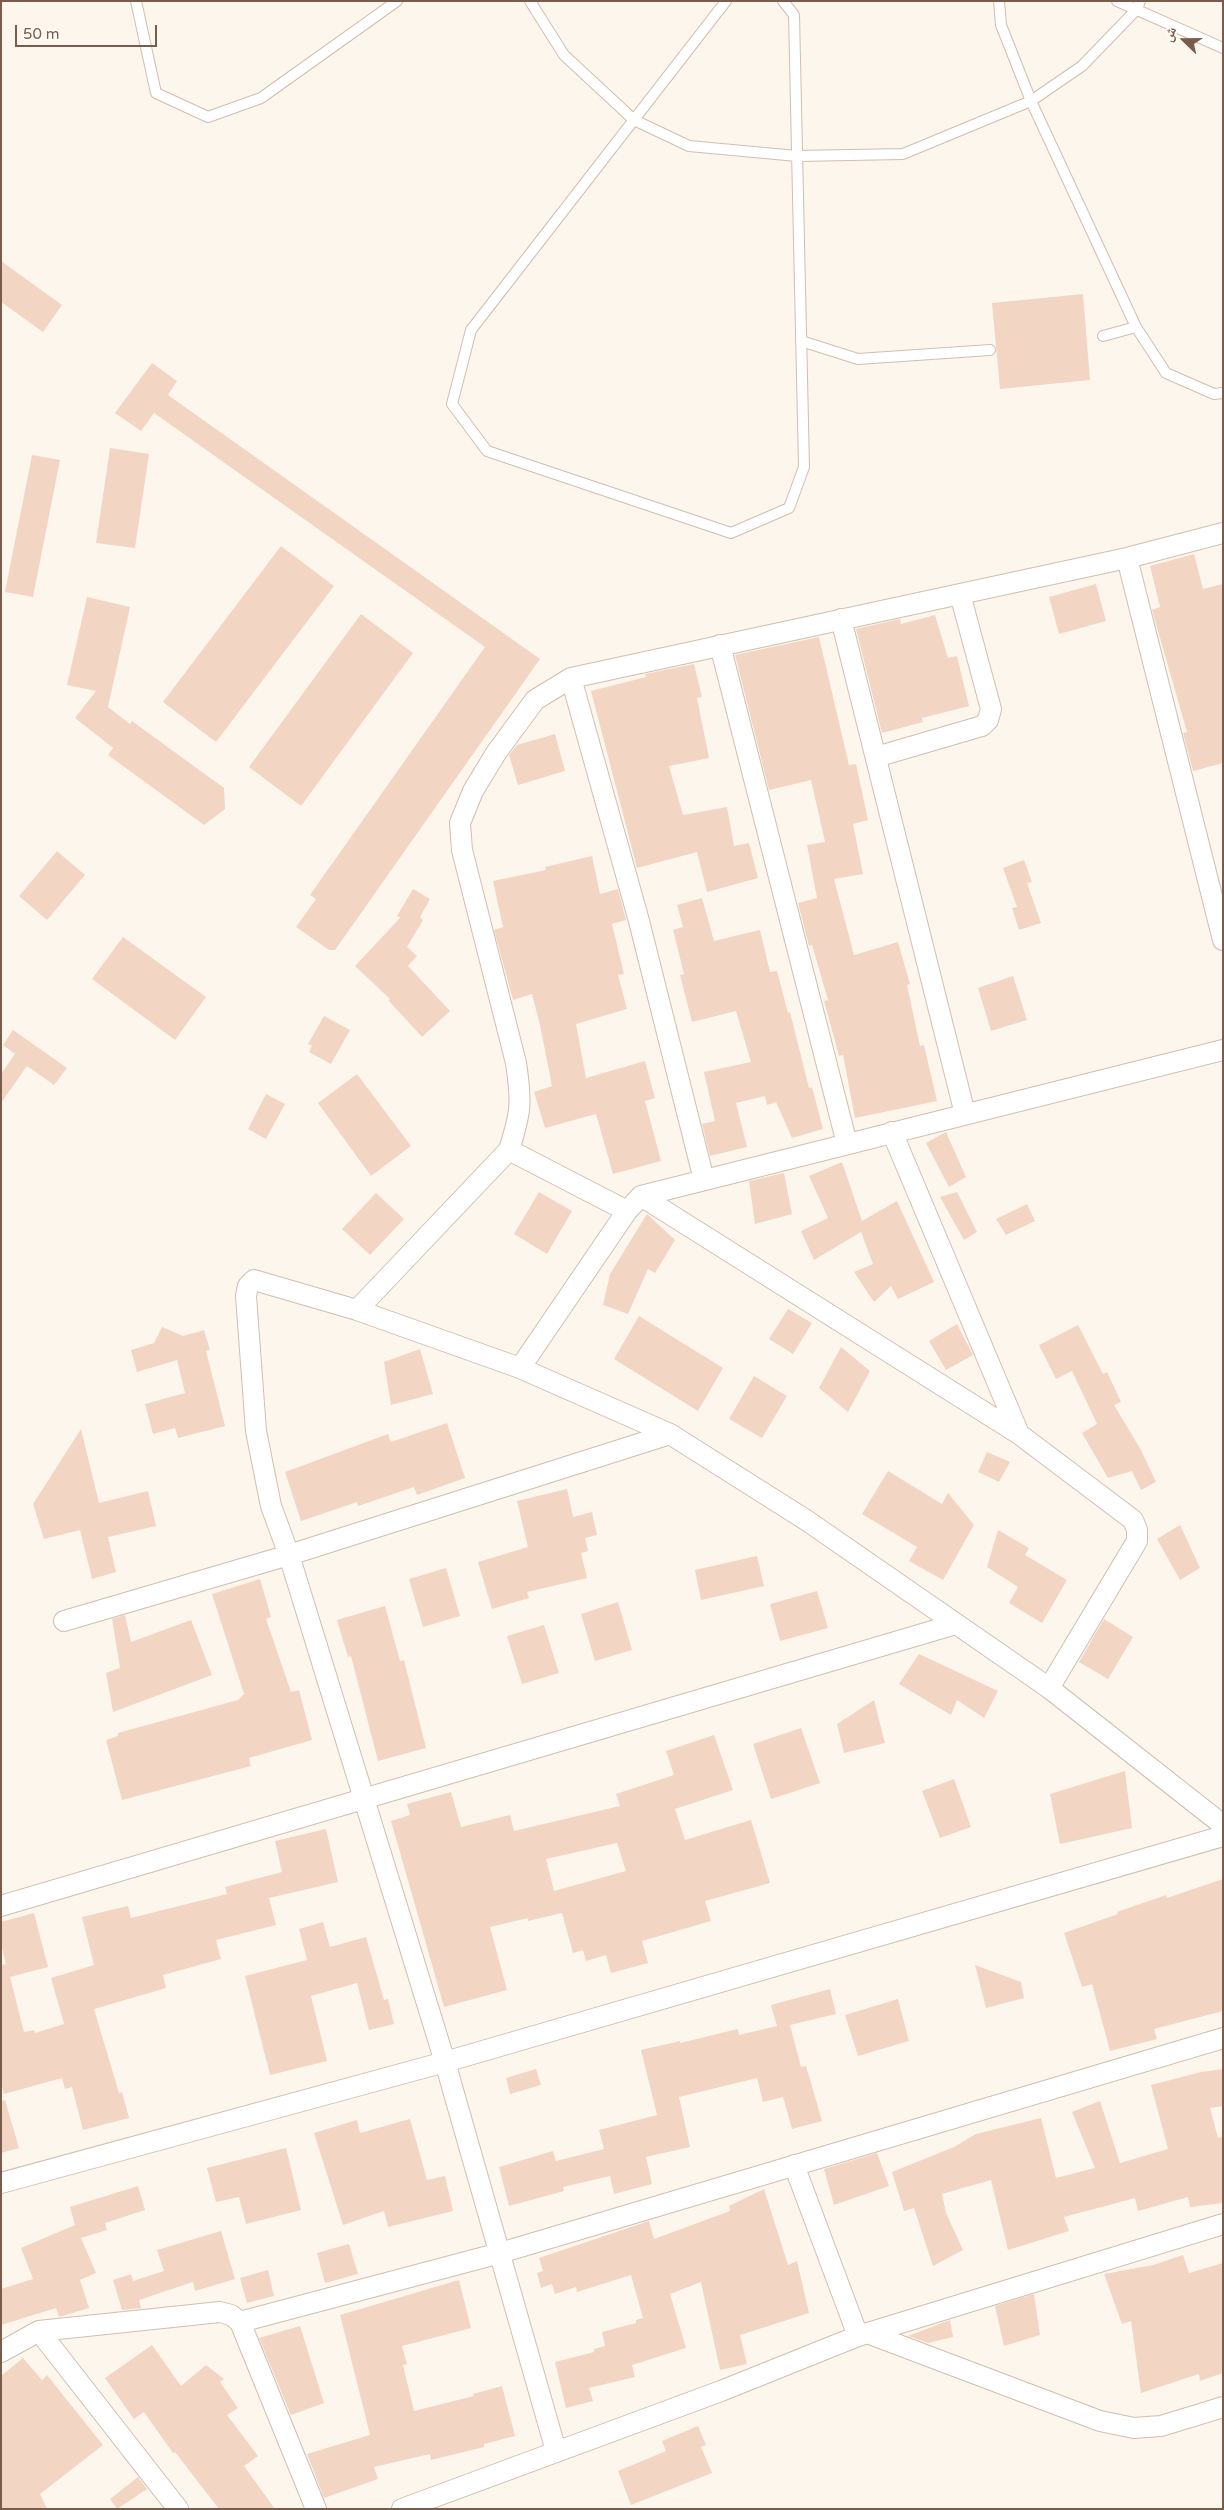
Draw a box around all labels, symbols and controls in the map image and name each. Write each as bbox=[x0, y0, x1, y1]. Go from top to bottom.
scale bar bbox=[18, 15, 160, 47]
north arrow bbox=[1159, 15, 1209, 65]
text: ش bbox=[1159, 24, 1180, 44]
text: 50 m bbox=[23, 25, 60, 43]

